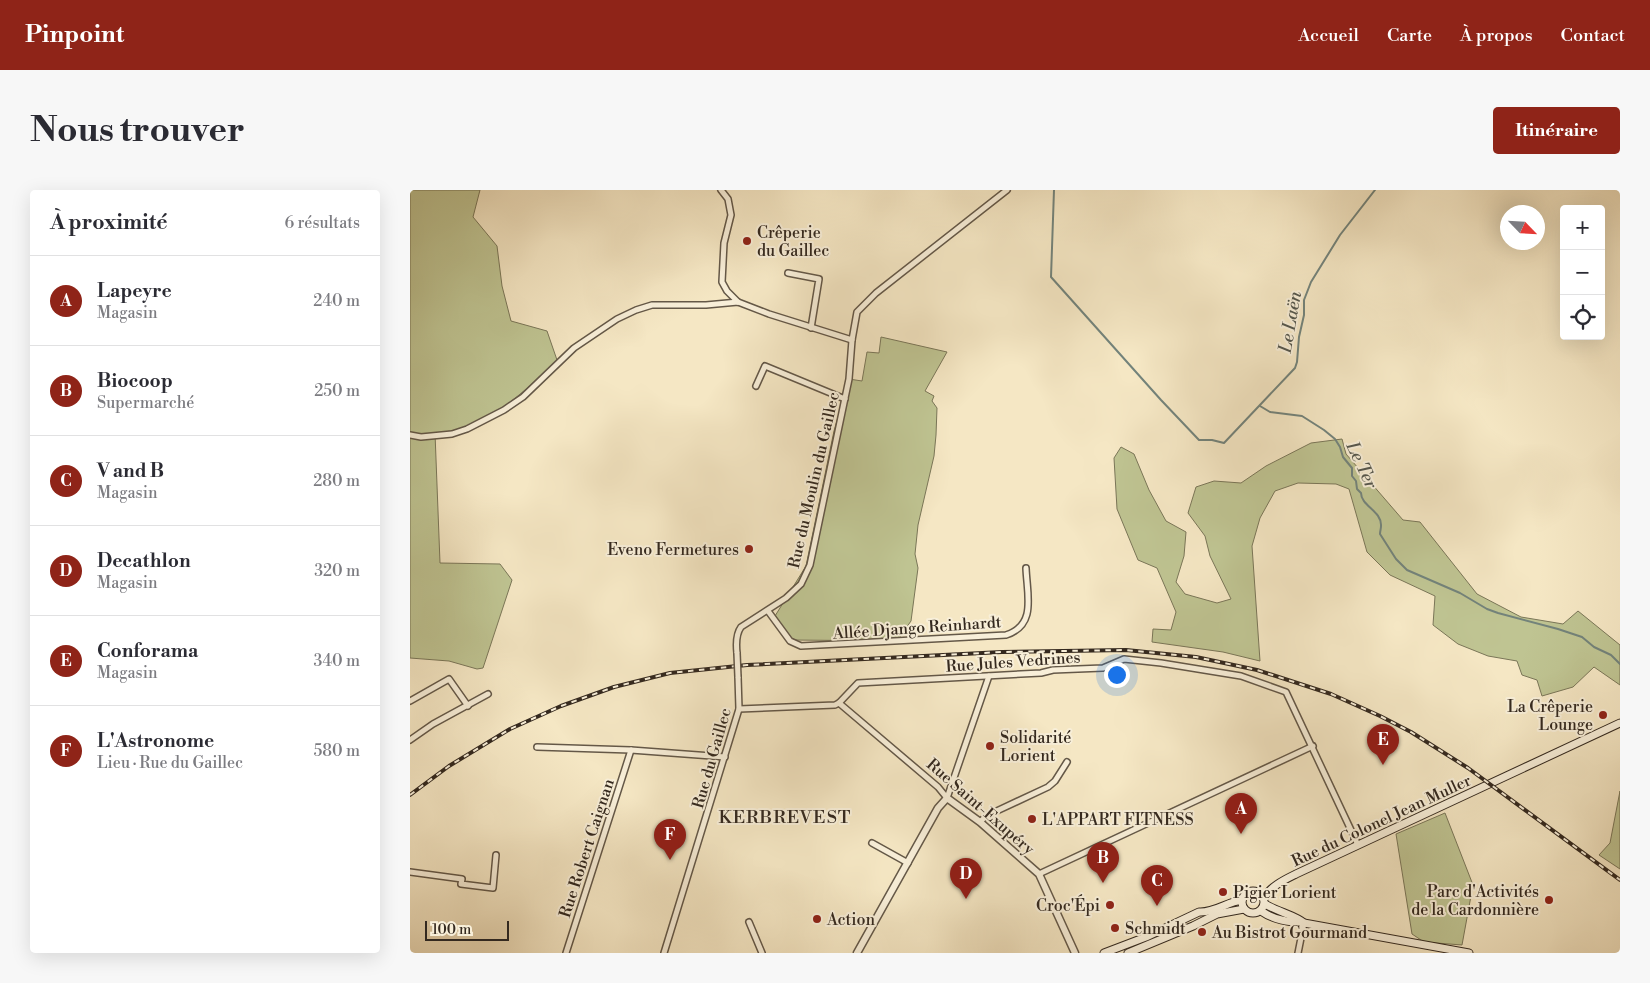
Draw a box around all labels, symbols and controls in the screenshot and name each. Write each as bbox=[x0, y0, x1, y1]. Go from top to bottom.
text: Pinpoint bbox=[25, 20, 124, 50]
text: Accueil bbox=[1298, 24, 1359, 47]
text: Carte bbox=[1387, 24, 1432, 47]
text: À propos bbox=[1460, 24, 1533, 47]
text: Contact bbox=[1561, 24, 1625, 47]
button: Itinéraire bbox=[1493, 107, 1620, 154]
text: Nous trouver bbox=[30, 109, 245, 152]
north arrow bbox=[1500, 205, 1545, 250]
map controls bbox=[1560, 205, 1605, 340]
button: + bbox=[1560, 205, 1605, 250]
text: À proximité bbox=[50, 210, 167, 236]
text: 6 résultats bbox=[285, 213, 360, 233]
place label: Crêperie du Gaillec bbox=[757, 223, 829, 261]
marker: Crêperie du Gaillec bbox=[741, 235, 753, 247]
button: − bbox=[1560, 250, 1605, 295]
text: Lapeyre bbox=[97, 279, 172, 303]
water label: Le Laën bbox=[1274, 289, 1307, 356]
text: A bbox=[60, 291, 72, 311]
text: 240 m bbox=[313, 291, 360, 311]
button: locate bbox=[1560, 295, 1605, 340]
text: Magasin bbox=[97, 303, 157, 323]
text: Biocoop bbox=[97, 369, 173, 393]
text: B bbox=[60, 381, 72, 401]
text: 250 m bbox=[314, 381, 360, 401]
street label: Rue du Moulin du Gaillec bbox=[784, 390, 844, 570]
text: Supermarché bbox=[97, 393, 194, 413]
water label: Le Ter bbox=[1340, 437, 1383, 493]
text: V and B bbox=[97, 459, 164, 483]
text: C bbox=[60, 471, 72, 491]
text: 280 m bbox=[313, 471, 360, 491]
text: Magasin bbox=[97, 483, 157, 503]
place label: Eveno Fermetures bbox=[607, 540, 739, 560]
marker: Eveno Fermetures bbox=[743, 543, 755, 555]
text: Decathlon bbox=[97, 549, 191, 573]
text: D bbox=[60, 561, 72, 581]
text: 320 m bbox=[314, 561, 360, 581]
text: Magasin bbox=[97, 573, 157, 593]
street label: Allée Django Reinhardt bbox=[831, 612, 1002, 644]
text: Conforama bbox=[97, 639, 198, 663]
street label: Rue Jules Vedrines bbox=[945, 647, 1081, 677]
text: E bbox=[60, 651, 72, 671]
text: 340 m bbox=[313, 651, 360, 671]
your location bbox=[1104, 662, 1130, 688]
text: Magasin bbox=[97, 663, 157, 683]
place label: La Crêperie Lounge bbox=[1507, 697, 1593, 735]
street label: Rue du Gaillec bbox=[688, 706, 736, 811]
marker: La Crêperie Lounge bbox=[1597, 709, 1609, 721]
pin: E bbox=[1367, 724, 1399, 765]
place label: Solidarité Lorient bbox=[1000, 728, 1071, 766]
text: L'Astronome bbox=[97, 729, 214, 753]
marker: Solidarité Lorient bbox=[984, 740, 996, 752]
text: F bbox=[60, 741, 72, 761]
text: 580 m bbox=[313, 741, 360, 761]
text: Lieu · Rue du Gaillec bbox=[97, 753, 243, 773]
street label: Rue Saint-Exupéry bbox=[922, 754, 1039, 859]
street label: Rue du Colonel Jean Muller bbox=[1288, 770, 1475, 871]
street label: Rue Robert Caignan bbox=[555, 776, 619, 920]
pin: A bbox=[1225, 793, 1257, 834]
district label: KERBREVEST bbox=[719, 806, 851, 829]
place label: L'APPART FITNESS bbox=[1042, 810, 1194, 830]
marker: L'APPART FITNESS bbox=[1026, 813, 1038, 825]
pin: F bbox=[654, 819, 686, 860]
pin: B bbox=[1087, 842, 1119, 883]
pin: D bbox=[950, 858, 982, 899]
pin: C bbox=[1141, 865, 1173, 906]
place label: Parc d'Activités de la Cardonnière bbox=[1411, 882, 1539, 920]
place label: Pigier Lorient bbox=[1233, 883, 1337, 903]
marker: Pigier Lorient bbox=[1217, 886, 1229, 898]
place label: Croc'Épi bbox=[1036, 894, 1100, 916]
marker: Parc d'Activités de la Cardonnière bbox=[1543, 894, 1555, 906]
marker: Croc'Épi bbox=[1104, 899, 1116, 911]
place label: Action bbox=[826, 910, 876, 930]
marker: Action bbox=[811, 913, 823, 925]
scale bar bbox=[425, 918, 509, 941]
place label: Schmidt bbox=[1125, 919, 1186, 939]
text: 100 m bbox=[432, 921, 471, 939]
marker: Schmidt bbox=[1109, 922, 1121, 934]
place label: Au Bistrot Gourmand bbox=[1211, 923, 1367, 943]
marker: Au Bistrot Gourmand bbox=[1196, 926, 1208, 938]

